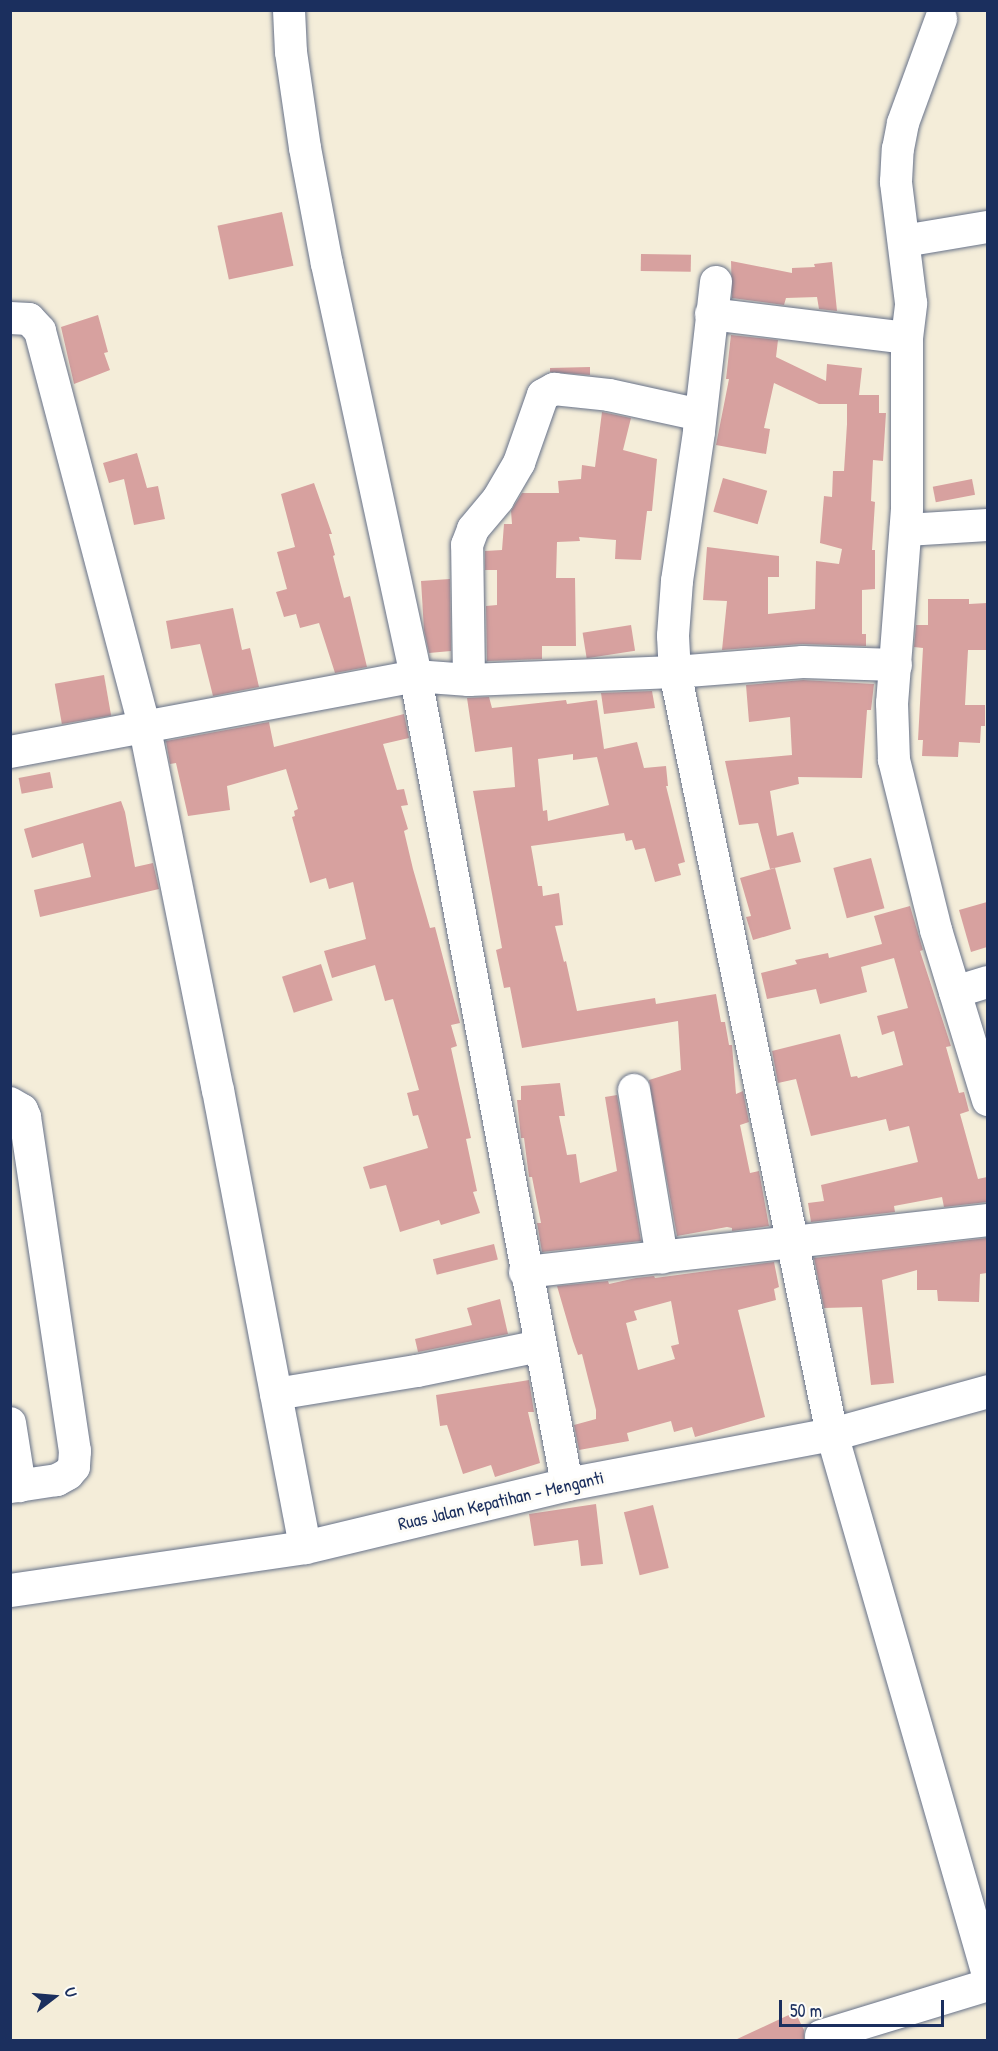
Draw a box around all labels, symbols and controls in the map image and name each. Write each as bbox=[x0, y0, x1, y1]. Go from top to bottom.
street label: Ruas Jalan Kepatihan - Menganti bbox=[396, 1467, 606, 1535]
north arrow bbox=[24, 1967, 84, 2027]
text: U bbox=[60, 1985, 83, 1999]
scale bar bbox=[782, 1988, 947, 2026]
text: 50 m bbox=[790, 1998, 822, 2023]

